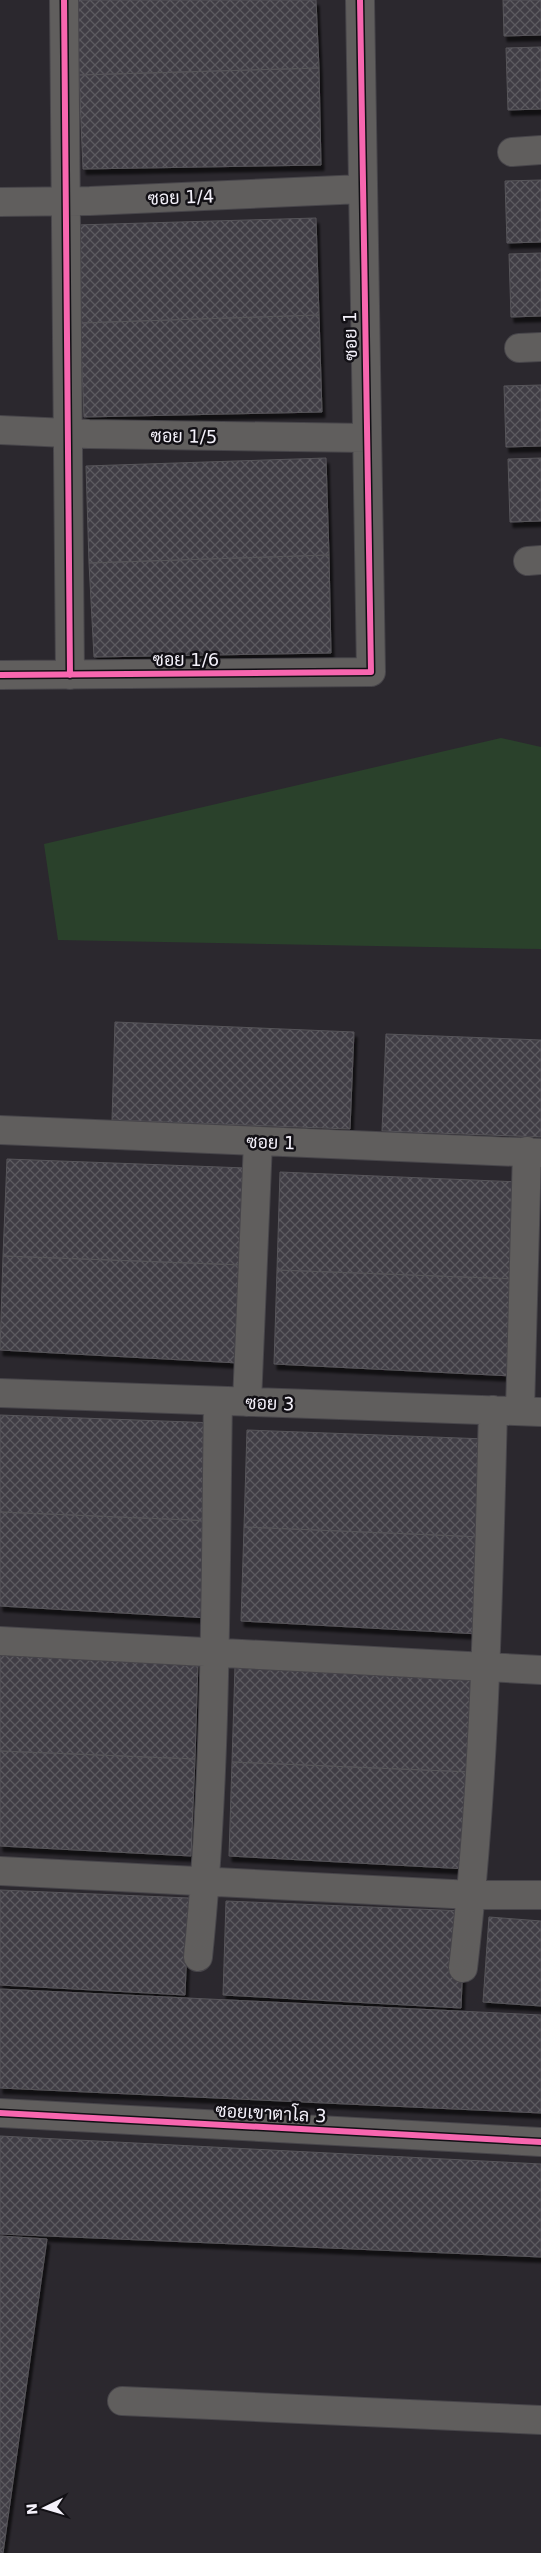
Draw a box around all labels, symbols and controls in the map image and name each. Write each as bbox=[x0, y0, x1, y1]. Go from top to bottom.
street label: ซอย 1/4 bbox=[147, 185, 215, 209]
street label: ซอย 1 bbox=[339, 311, 361, 361]
street label: ซอย 1/5 bbox=[151, 425, 217, 447]
street label: ซอย 1/6 bbox=[153, 649, 219, 670]
street label: ซอย 1 bbox=[246, 1131, 296, 1153]
street label: ซอย 3 bbox=[245, 1392, 295, 1414]
street label: ซอยเขาตาโล 3 bbox=[215, 2098, 327, 2126]
north arrow bbox=[20, 2483, 70, 2533]
text: N bbox=[24, 2503, 41, 2516]

